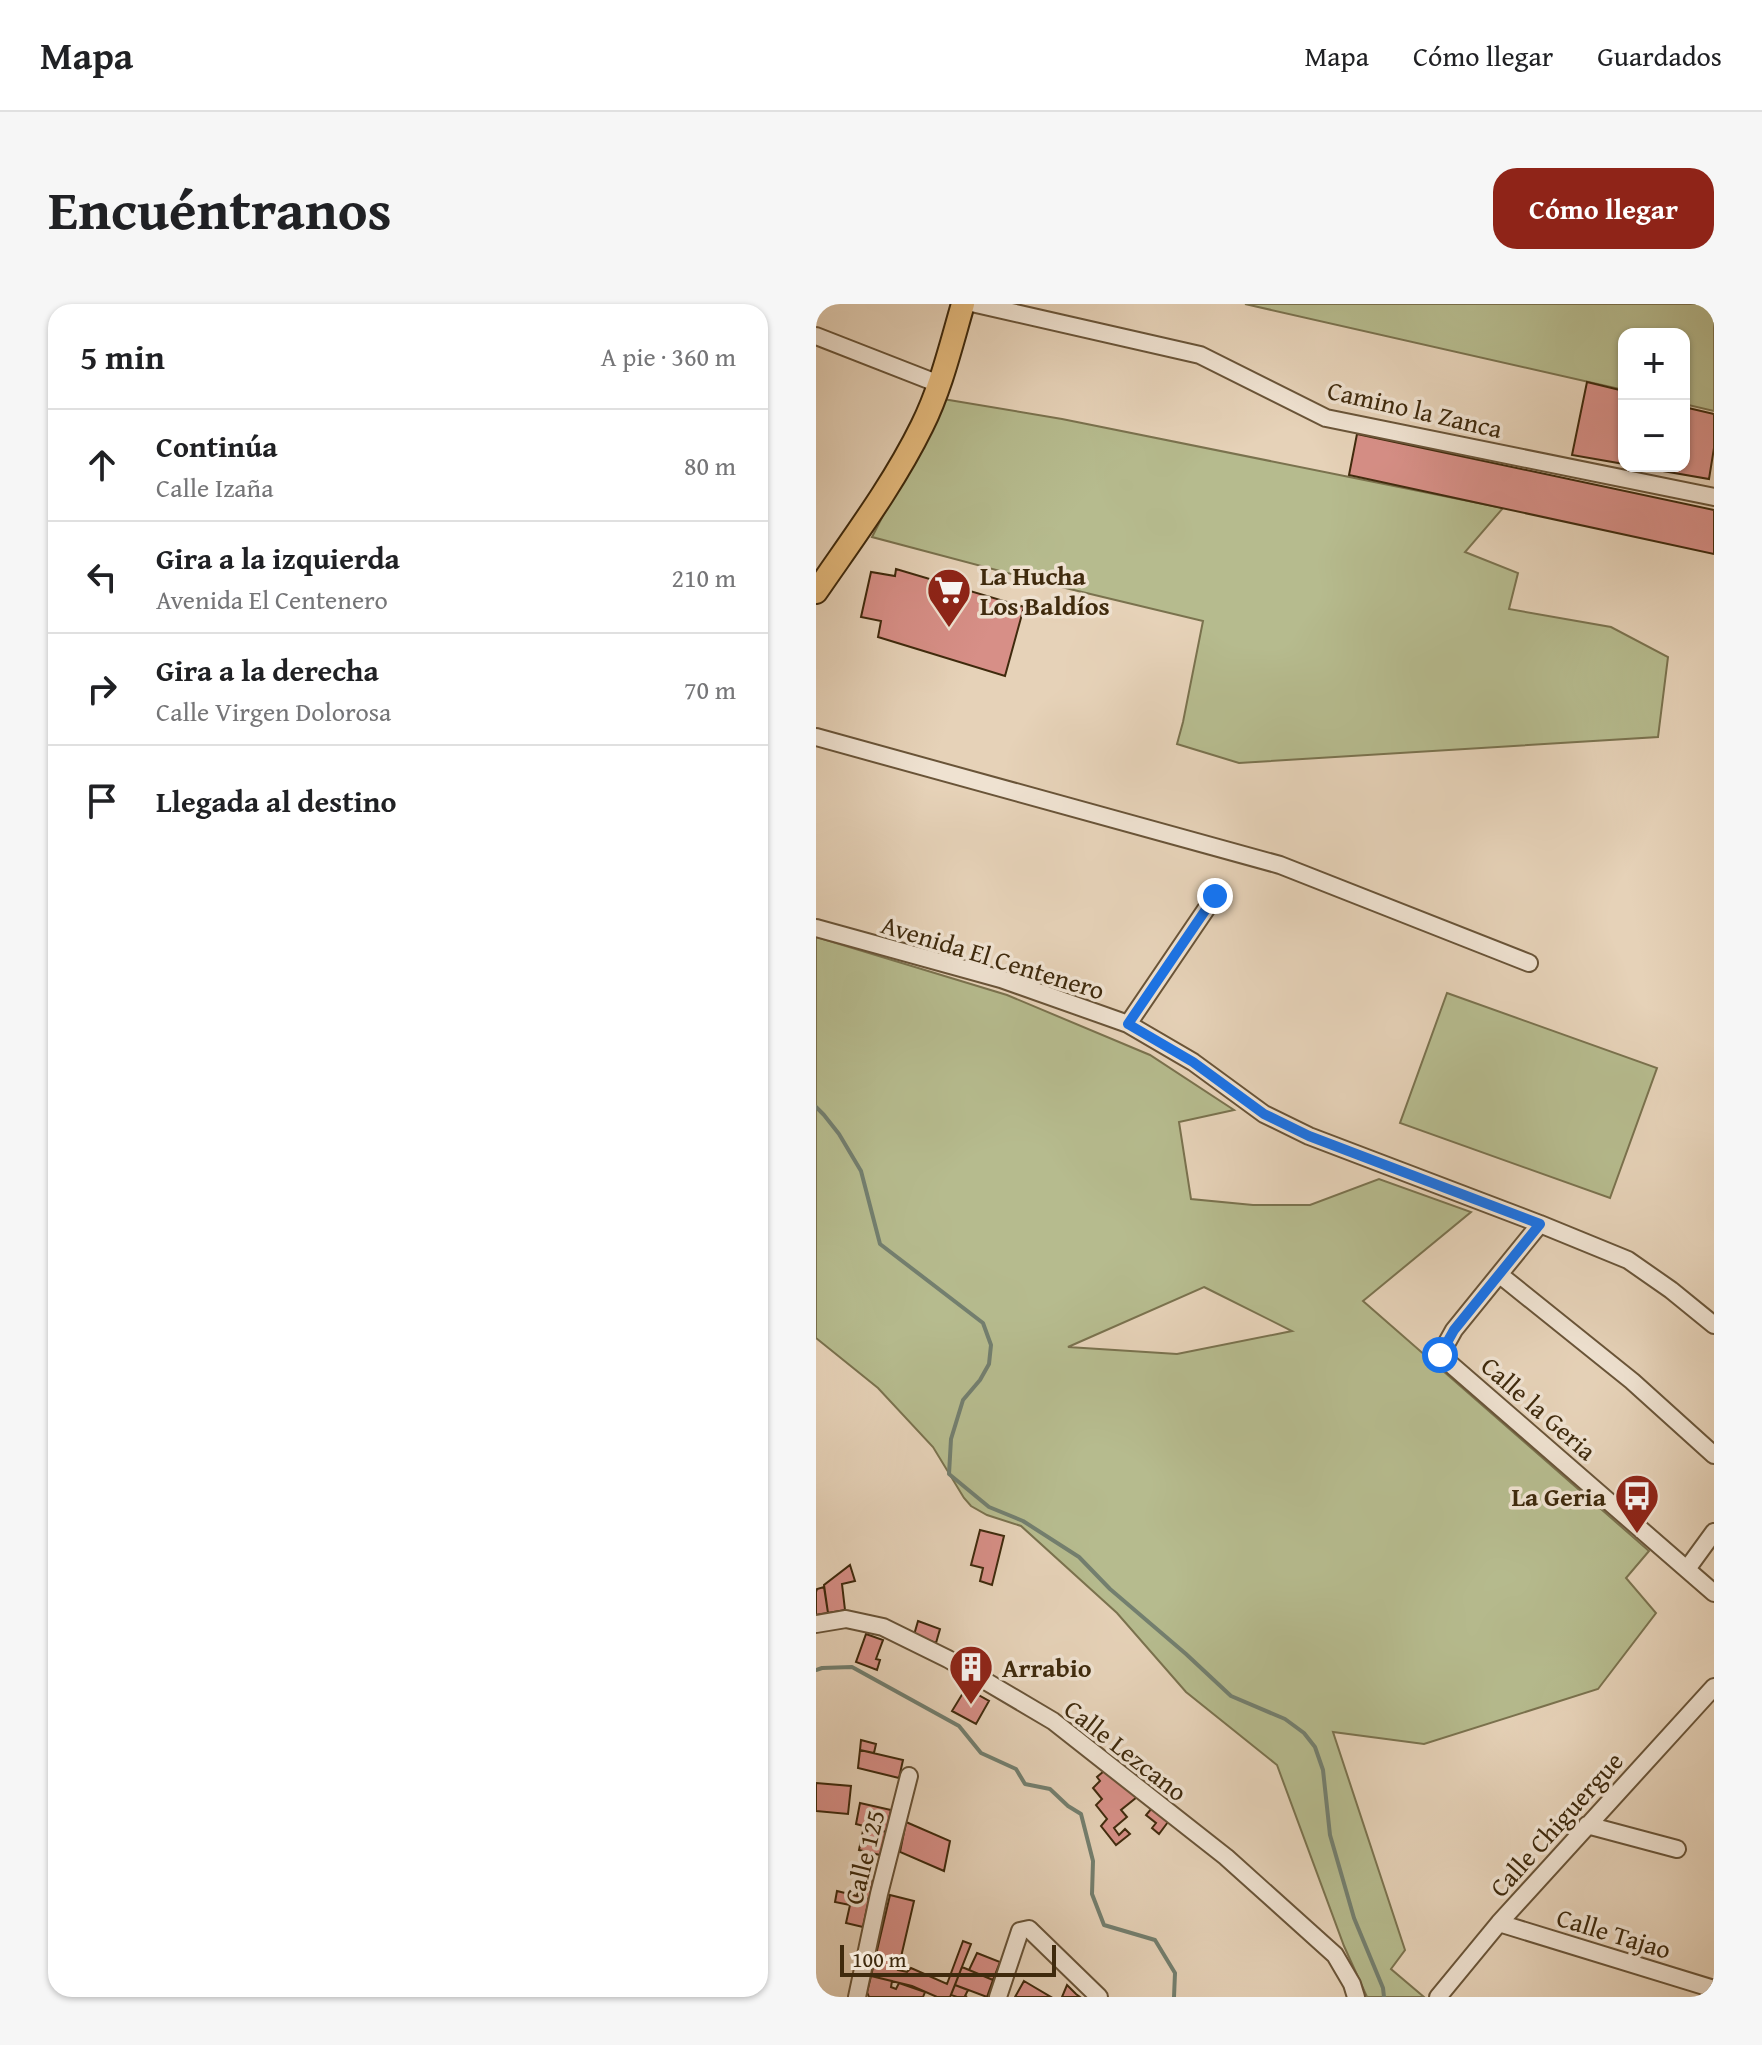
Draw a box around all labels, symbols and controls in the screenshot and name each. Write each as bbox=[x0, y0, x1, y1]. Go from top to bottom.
text: Mapa bbox=[40, 27, 133, 83]
text: Mapa bbox=[1304, 35, 1369, 76]
text: Cómo llegar bbox=[1413, 35, 1553, 76]
text: Guardados bbox=[1597, 35, 1722, 76]
text: Encuéntranos bbox=[48, 167, 392, 250]
button: Cómo llegar bbox=[1493, 168, 1714, 249]
map controls bbox=[1618, 328, 1690, 472]
button: + bbox=[1618, 328, 1690, 400]
text: 5 min bbox=[80, 332, 165, 381]
text: A pie · 360 m bbox=[601, 337, 736, 376]
street label: Camino la Zanca bbox=[1324, 370, 1507, 448]
button: − bbox=[1618, 400, 1690, 472]
text: Continúa bbox=[156, 424, 278, 468]
icon: ahead bbox=[80, 443, 124, 487]
text: 80 m bbox=[684, 446, 736, 485]
text: Calle Izaña bbox=[156, 468, 274, 507]
text: Gira a la izquierda bbox=[156, 536, 400, 580]
icon: left bbox=[80, 555, 124, 599]
place label: La Hucha Los Baldíos bbox=[980, 556, 1110, 625]
text: 210 m bbox=[671, 558, 736, 597]
supermarket icon: La Hucha Los Baldíos bbox=[925, 566, 973, 629]
text: Avenida El Centenero bbox=[156, 580, 388, 619]
text: Gira a la derecha bbox=[156, 648, 379, 692]
icon: right bbox=[80, 667, 124, 711]
text: 70 m bbox=[684, 670, 736, 709]
text: Calle Virgen Dolorosa bbox=[156, 692, 391, 731]
icon: arrive bbox=[80, 779, 124, 823]
text: Llegada al destino bbox=[156, 779, 397, 823]
route end bbox=[1197, 878, 1233, 914]
street label: Avenida El Centenero bbox=[877, 904, 1109, 1010]
route start bbox=[1422, 1337, 1458, 1373]
street label: Calle la Geria bbox=[1473, 1347, 1606, 1470]
bus stop icon: La Geria bbox=[1613, 1472, 1661, 1535]
place label: La Geria bbox=[1512, 1477, 1607, 1516]
building icon: Arrabio bbox=[947, 1643, 995, 1706]
place label: Arrabio bbox=[1002, 1648, 1092, 1687]
street label: Calle Lezcano bbox=[1056, 1689, 1196, 1811]
street label: Calle Chiguergue bbox=[1480, 1743, 1632, 1905]
street label: Calle 125 bbox=[833, 1805, 895, 1909]
street label: Calle Tajao bbox=[1552, 1897, 1676, 1969]
scale bar bbox=[840, 1941, 1056, 1977]
text: 100 m bbox=[852, 1943, 907, 1975]

